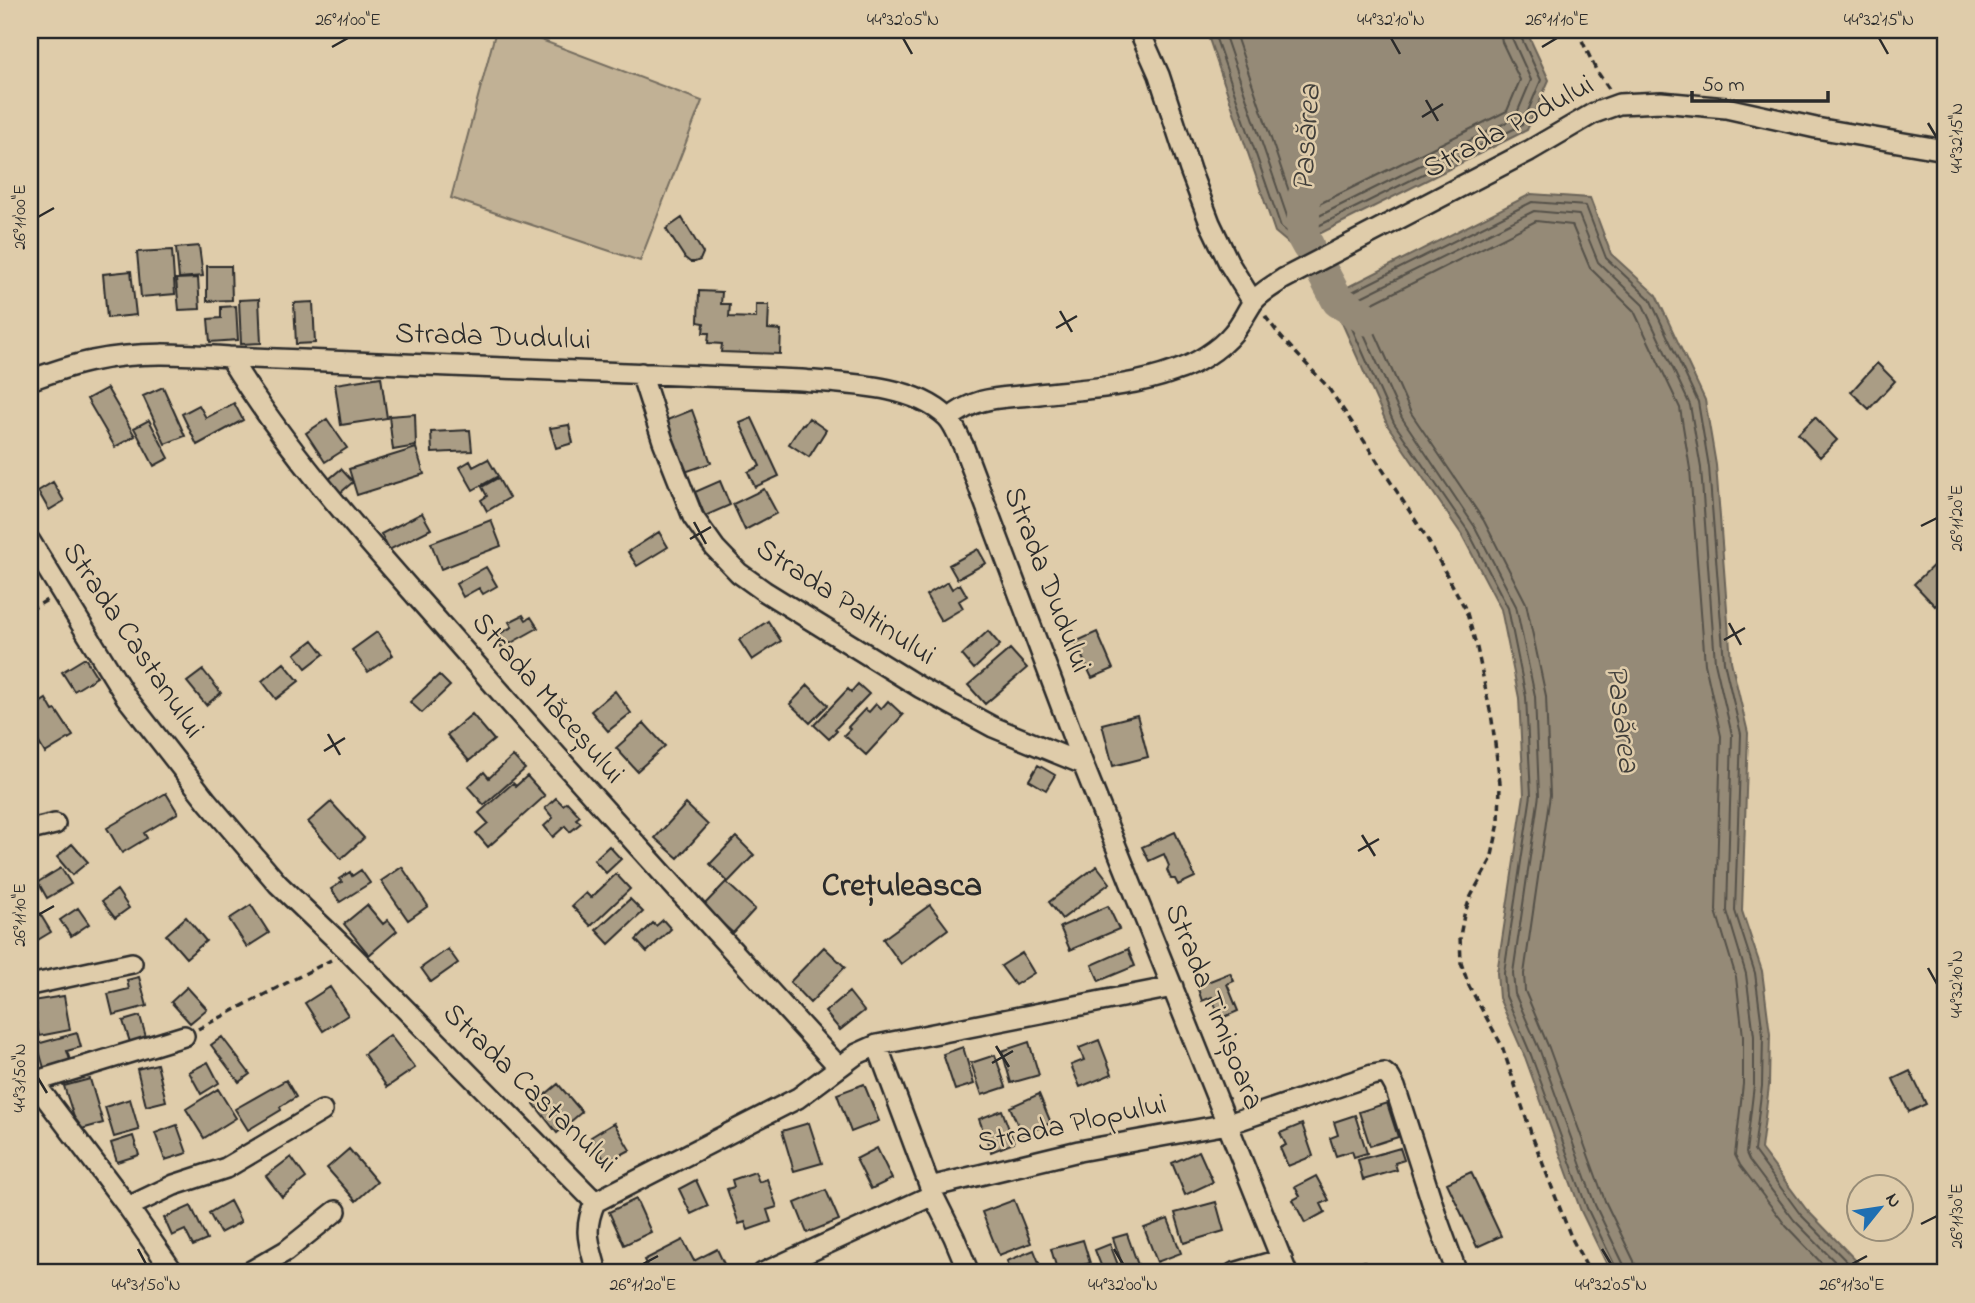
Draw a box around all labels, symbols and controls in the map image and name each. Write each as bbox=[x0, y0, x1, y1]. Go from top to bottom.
text: 26°11'00"E bbox=[315, 8, 381, 34]
text: 44°32'05"N bbox=[867, 8, 939, 34]
text: 44°32'10"N bbox=[1357, 8, 1425, 34]
text: 26°11'10"E bbox=[1525, 8, 1589, 34]
text: 44°32'15"N bbox=[1844, 8, 1914, 34]
scale bar bbox=[1692, 60, 1828, 104]
street label: Strada Podului bbox=[1416, 64, 1602, 192]
text: 50 m bbox=[1702, 71, 1745, 101]
water label: Pasărea bbox=[1281, 82, 1335, 193]
text: 44°32'15"N bbox=[1945, 103, 1971, 173]
text: 26°11'00"E bbox=[8, 184, 34, 250]
street label: Strada Dudului bbox=[394, 313, 592, 363]
street label: Strada Dudului bbox=[990, 481, 1102, 679]
text: 26°11'20"E bbox=[1945, 484, 1971, 551]
street label: Strada Paltinului bbox=[746, 528, 944, 678]
street label: Strada Castanului bbox=[50, 534, 214, 748]
street label: Strada Măceșului bbox=[460, 603, 634, 795]
water label: Pasărea bbox=[1591, 663, 1651, 776]
district label: Crețuleasca bbox=[822, 863, 982, 911]
text: 26°11'10"E bbox=[8, 883, 34, 947]
street label: Strada Timișoara bbox=[1152, 897, 1274, 1117]
text: 44°32'10"N bbox=[1945, 950, 1971, 1018]
street label: Strada Castanului bbox=[431, 994, 627, 1184]
text: 44°31'50"N bbox=[8, 1043, 34, 1113]
street label: Strada Plopului bbox=[973, 1083, 1171, 1167]
north arrow bbox=[1846, 1174, 1916, 1244]
text: 26°11'30"E bbox=[1945, 1183, 1971, 1249]
text: N bbox=[1878, 1188, 1908, 1213]
text: 44°31'50"N bbox=[111, 1273, 181, 1299]
text: 26°11'20"E bbox=[610, 1273, 677, 1299]
text: 44°32'00"N bbox=[1088, 1273, 1158, 1299]
text: 44°32'05"N bbox=[1575, 1273, 1647, 1299]
text: 26°11'30"E bbox=[1819, 1273, 1885, 1299]

